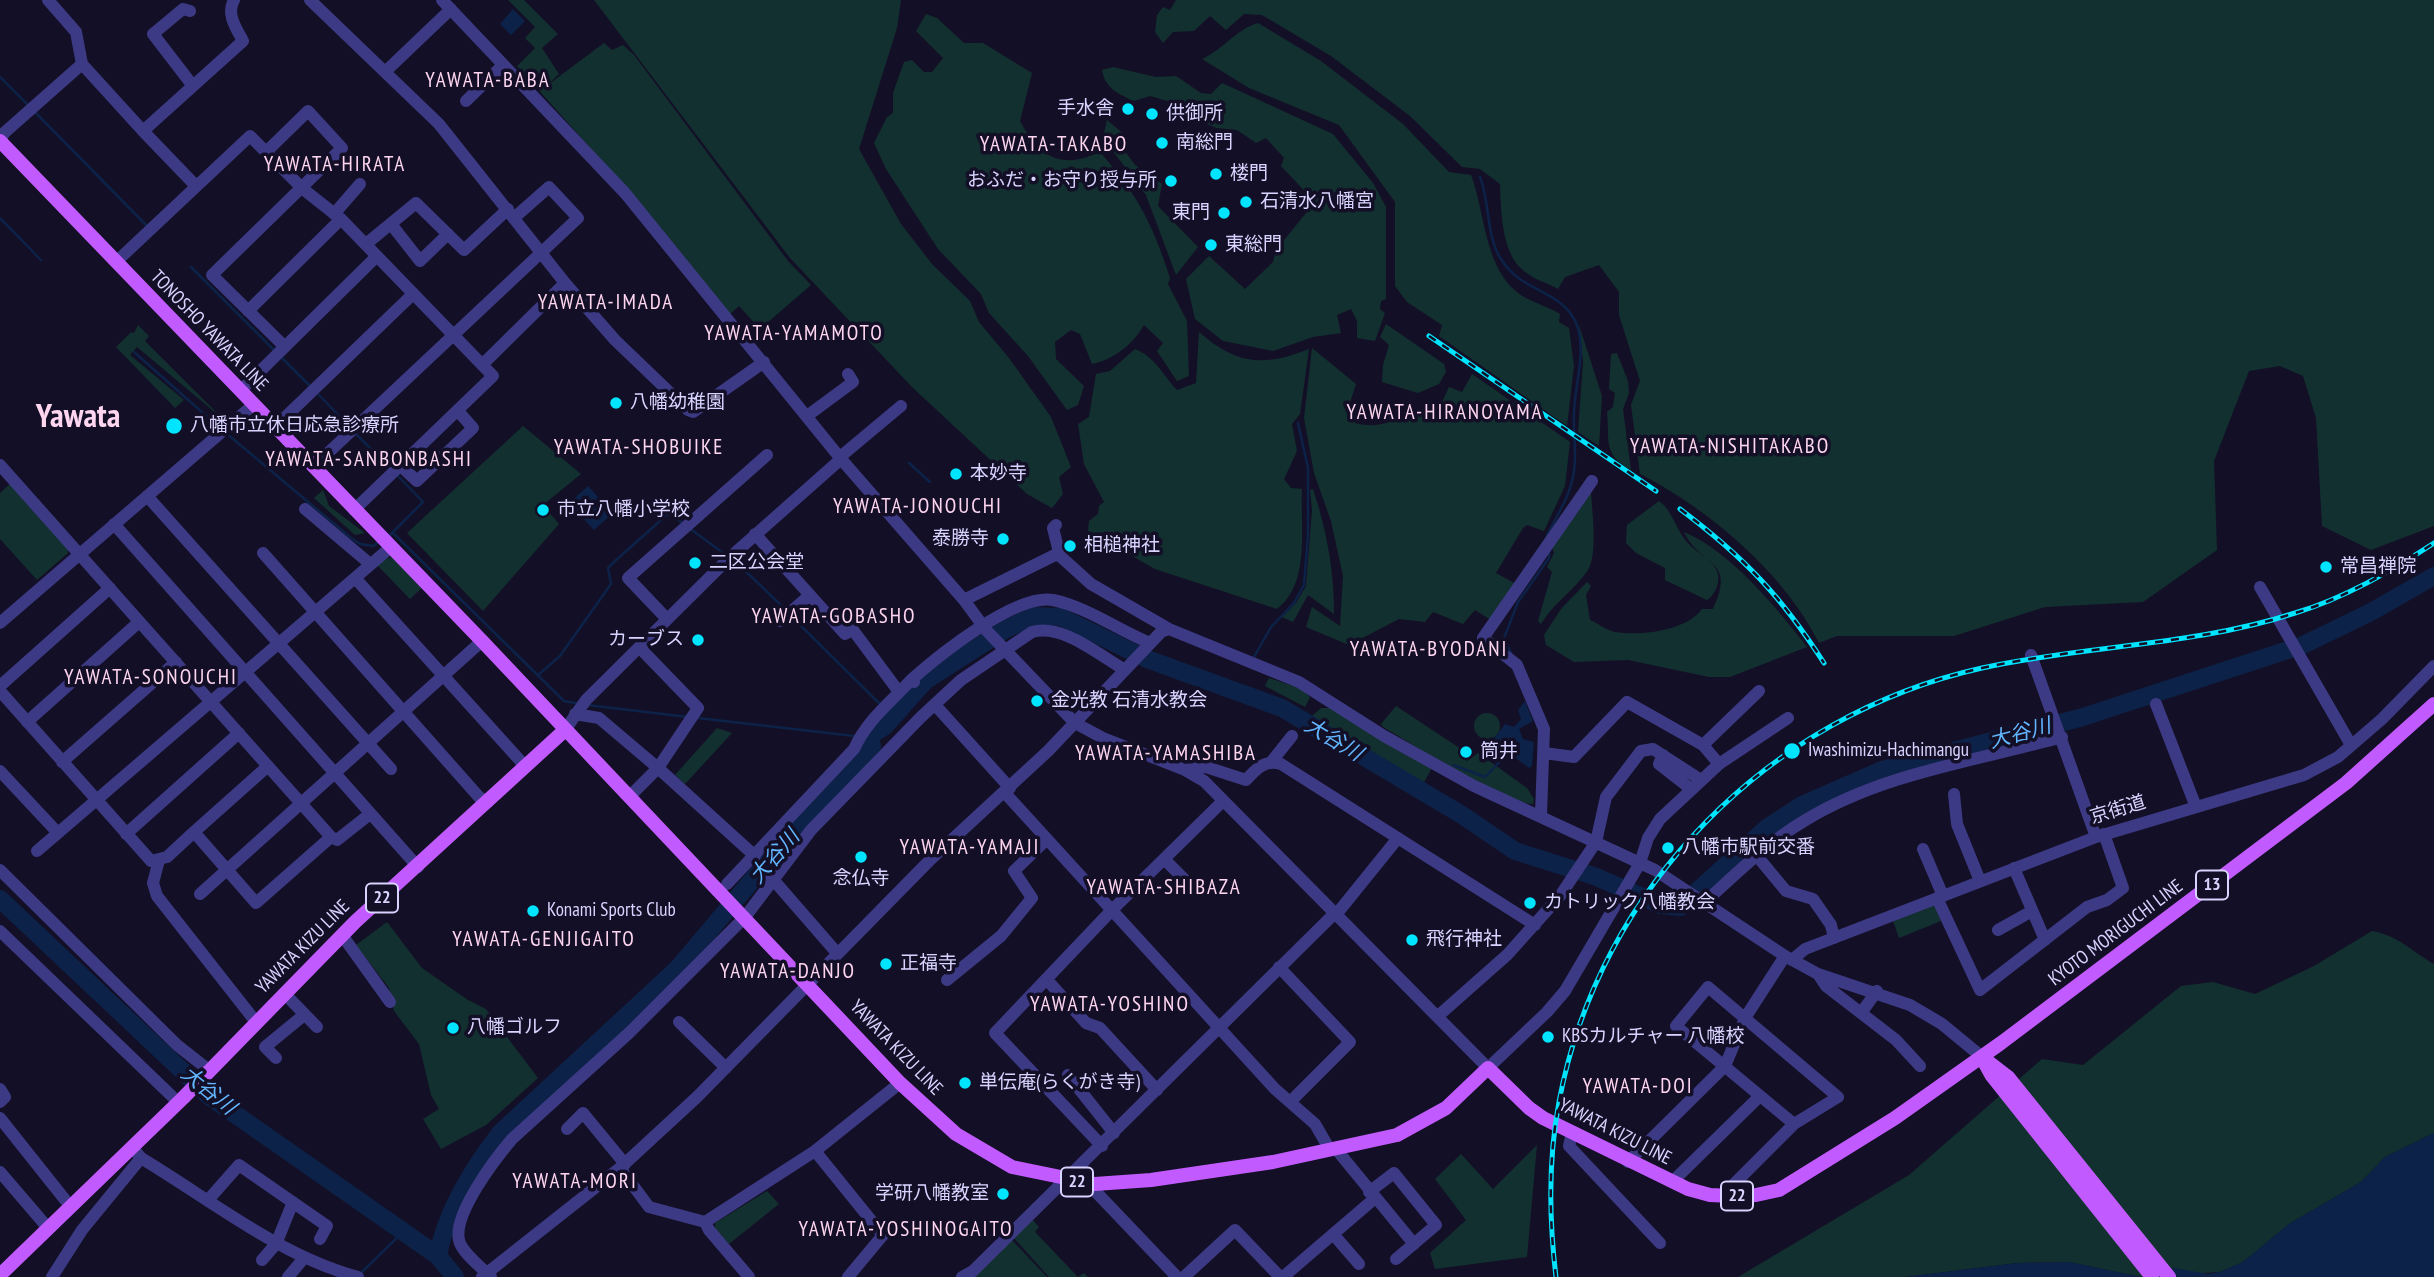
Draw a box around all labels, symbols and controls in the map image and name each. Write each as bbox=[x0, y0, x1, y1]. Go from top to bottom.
district label: YAWATA-BABA bbox=[427, 68, 549, 94]
place label: 手水舎 bbox=[1057, 98, 1114, 120]
marker: 手水舎 bbox=[1120, 101, 1136, 117]
place label: 供御所 bbox=[1166, 103, 1223, 125]
marker: 供御所 bbox=[1144, 106, 1160, 122]
district label: YAWATA-TAKABO bbox=[981, 132, 1127, 158]
place label: 南総門 bbox=[1176, 132, 1233, 154]
marker: 南総門 bbox=[1154, 135, 1170, 151]
district label: YAWATA-HIRATA bbox=[265, 152, 405, 178]
place label: 楼門 bbox=[1230, 163, 1268, 185]
marker: 楼門 bbox=[1208, 166, 1224, 182]
place label: おふだ・お守り授与所 bbox=[967, 170, 1157, 192]
marker: おふだ・お守り授与所 bbox=[1163, 173, 1179, 189]
place label: 石清水八幡宮 bbox=[1260, 191, 1374, 213]
marker: 石清水八幡宮 bbox=[1238, 194, 1254, 210]
place label: 東門 bbox=[1172, 202, 1210, 224]
marker: 東門 bbox=[1216, 205, 1232, 221]
place label: 東総門 bbox=[1225, 234, 1282, 256]
marker: 東総門 bbox=[1203, 237, 1219, 253]
street label: TONOSHO YAWATA LINE bbox=[146, 266, 272, 396]
district label: YAWATA-IMADA bbox=[539, 290, 673, 316]
district label: YAWATA-YAMAMOTO bbox=[706, 321, 882, 347]
place label: 八幡幼稚園 bbox=[630, 392, 725, 414]
marker: 八幡幼稚園 bbox=[608, 395, 624, 411]
district label: Yawata bbox=[36, 398, 120, 438]
district label: YAWATA-HIRANOYAMA bbox=[1349, 400, 1541, 426]
place label: 八幡市立休日応急診療所 bbox=[190, 415, 399, 437]
marker: 八幡市立休日応急診療所 bbox=[164, 416, 184, 436]
district label: YAWATA-NISHITAKABO bbox=[1632, 434, 1828, 460]
district label: YAWATA-SHOBUIKE bbox=[556, 435, 722, 461]
district label: YAWATA-SANBONBASHI bbox=[267, 447, 471, 473]
place label: 本妙寺 bbox=[970, 463, 1027, 485]
marker: 本妙寺 bbox=[948, 466, 964, 482]
district label: YAWATA-JONOUCHI bbox=[835, 494, 1001, 520]
place label: 市立八幡小学校 bbox=[557, 499, 690, 521]
marker: 市立八幡小学校 bbox=[535, 502, 551, 518]
place label: 泰勝寺 bbox=[932, 528, 989, 550]
marker: 泰勝寺 bbox=[995, 531, 1011, 547]
place label: 相槌神社 bbox=[1084, 535, 1160, 557]
marker: 相槌神社 bbox=[1062, 538, 1078, 554]
place label: 二区公会堂 bbox=[709, 552, 804, 574]
marker: 二区公会堂 bbox=[687, 555, 703, 571]
place label: 常昌禅院 bbox=[2340, 556, 2416, 578]
marker: 常昌禅院 bbox=[2318, 559, 2334, 575]
district label: YAWATA-GOBASHO bbox=[753, 604, 915, 630]
place label: カーブス bbox=[608, 629, 684, 651]
marker: カーブス bbox=[690, 632, 706, 648]
district label: YAWATA-BYODANI bbox=[1351, 637, 1507, 663]
district label: YAWATA-SONOUCHI bbox=[66, 665, 236, 691]
place label: 金光教 石清水教会 bbox=[1051, 690, 1207, 712]
marker: 金光教 石清水教会 bbox=[1029, 693, 1045, 709]
water label: 大谷川 bbox=[1300, 713, 1366, 767]
water label: 大谷川 bbox=[1986, 714, 2054, 754]
place label: Iwashimizu-Hachimangu bbox=[1808, 740, 1969, 762]
district label: YAWATA-YAMASHIBA bbox=[1077, 741, 1255, 767]
place label: 筒井 bbox=[1480, 741, 1518, 763]
marker: Iwashimizu-Hachimangu bbox=[1782, 741, 1802, 761]
marker: 筒井 bbox=[1458, 744, 1474, 760]
street label: 京街道 bbox=[2087, 791, 2149, 829]
water label: 大谷川 bbox=[745, 825, 805, 889]
district label: YAWATA-YAMAJI bbox=[901, 835, 1039, 861]
place label: 八幡市駅前交番 bbox=[1682, 837, 1815, 859]
marker: 八幡市駅前交番 bbox=[1660, 840, 1676, 856]
marker: 念仏寺 bbox=[853, 849, 869, 865]
place label: 念仏寺 bbox=[833, 868, 889, 890]
road number: 13 bbox=[2196, 870, 2228, 900]
district label: YAWATA-SHIBAZA bbox=[1088, 875, 1240, 901]
street label: KYOTO MORIGUCHI LINE bbox=[2044, 875, 2188, 991]
road number: 22 bbox=[366, 884, 398, 912]
place label: カトリック八幡教会 bbox=[1544, 892, 1715, 914]
street label: YAWATA KIZU LINE bbox=[251, 895, 355, 999]
marker: カトリック八幡教会 bbox=[1522, 895, 1538, 911]
place label: Konami Sports Club bbox=[547, 900, 676, 922]
marker: Konami Sports Club bbox=[525, 903, 541, 919]
district label: YAWATA-GENJIGAITO bbox=[454, 927, 634, 953]
place label: 飛行神社 bbox=[1426, 929, 1502, 951]
marker: 飛行神社 bbox=[1404, 932, 1420, 948]
place label: 正福寺 bbox=[900, 953, 957, 975]
marker: 正福寺 bbox=[878, 956, 894, 972]
district label: YAWATA-DANJO bbox=[721, 959, 855, 985]
district label: YAWATA-YOSHINO bbox=[1032, 992, 1188, 1018]
street label: YAWATA KIZU LINE bbox=[845, 996, 947, 1100]
place label: 八幡ゴルフ bbox=[467, 1017, 562, 1039]
marker: 八幡ゴルフ bbox=[445, 1020, 461, 1036]
place label: KBSカルチャー 八幡校 bbox=[1562, 1026, 1744, 1048]
marker: KBSカルチャー 八幡校 bbox=[1540, 1029, 1556, 1045]
water label: 大谷川 bbox=[176, 1061, 240, 1121]
place label: 単伝庵(らくがき寺) bbox=[979, 1072, 1140, 1094]
district label: YAWATA-DOI bbox=[1584, 1074, 1692, 1100]
marker: 単伝庵(らくがき寺) bbox=[957, 1075, 973, 1091]
street label: YAWATA KIZU LINE bbox=[1555, 1094, 1675, 1170]
road number: 22 bbox=[1061, 1168, 1093, 1196]
district label: YAWATA-MORI bbox=[514, 1169, 636, 1195]
road number: 22 bbox=[1721, 1182, 1753, 1210]
place label: 学研八幡教室 bbox=[875, 1183, 989, 1205]
marker: 学研八幡教室 bbox=[995, 1186, 1011, 1202]
district label: YAWATA-YOSHINOGAITO bbox=[801, 1217, 1011, 1243]

